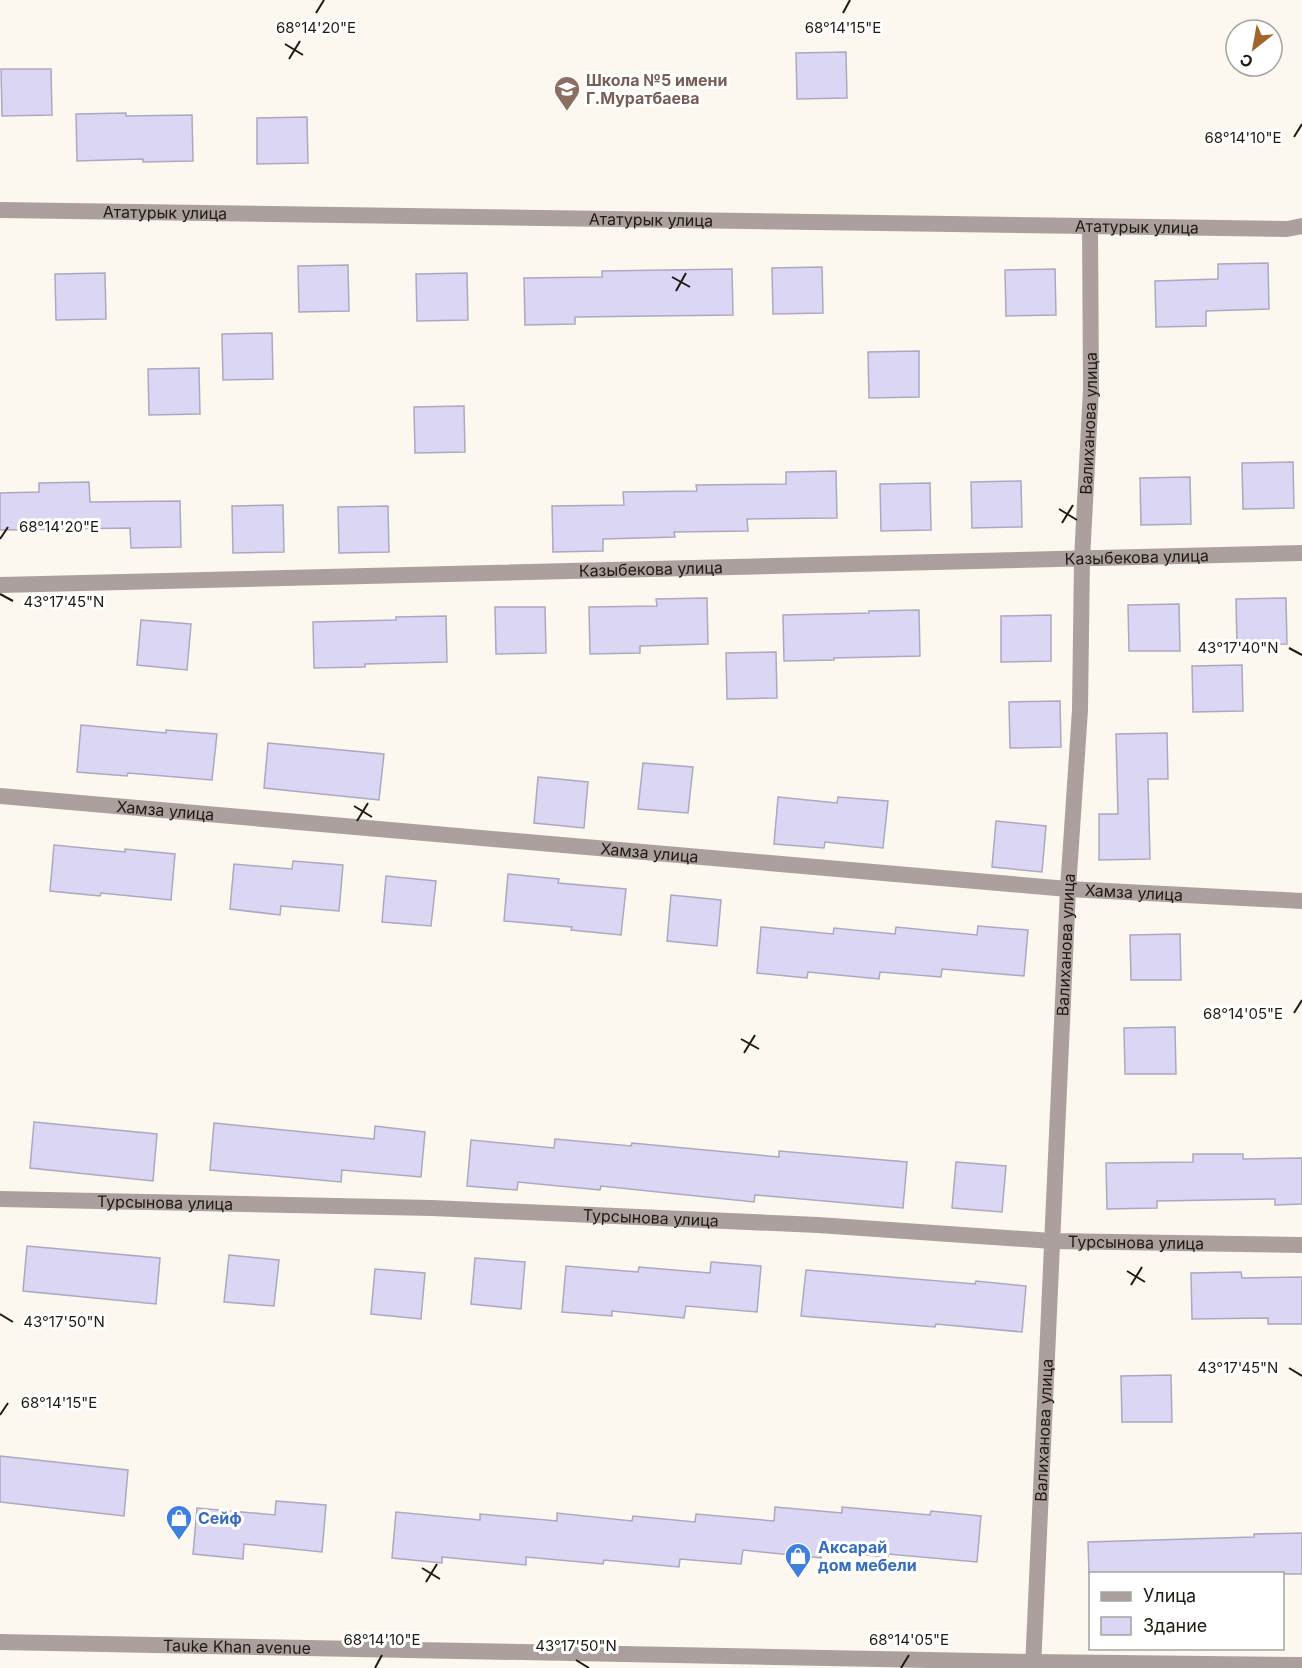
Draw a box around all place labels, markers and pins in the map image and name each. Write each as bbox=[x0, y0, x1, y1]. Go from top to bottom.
place label: Школа №5 имени Г.Муратбаева bbox=[586, 70, 727, 108]
school or university icon: Школа №5 имени Г.Муратбаева bbox=[552, 74, 582, 112]
shop icon: Сейф bbox=[164, 1503, 194, 1541]
place label: Сейф bbox=[198, 1508, 242, 1528]
place label: Аксарай дом мебели bbox=[818, 1537, 917, 1575]
shop icon: Аксарай дом мебели bbox=[783, 1541, 813, 1579]

